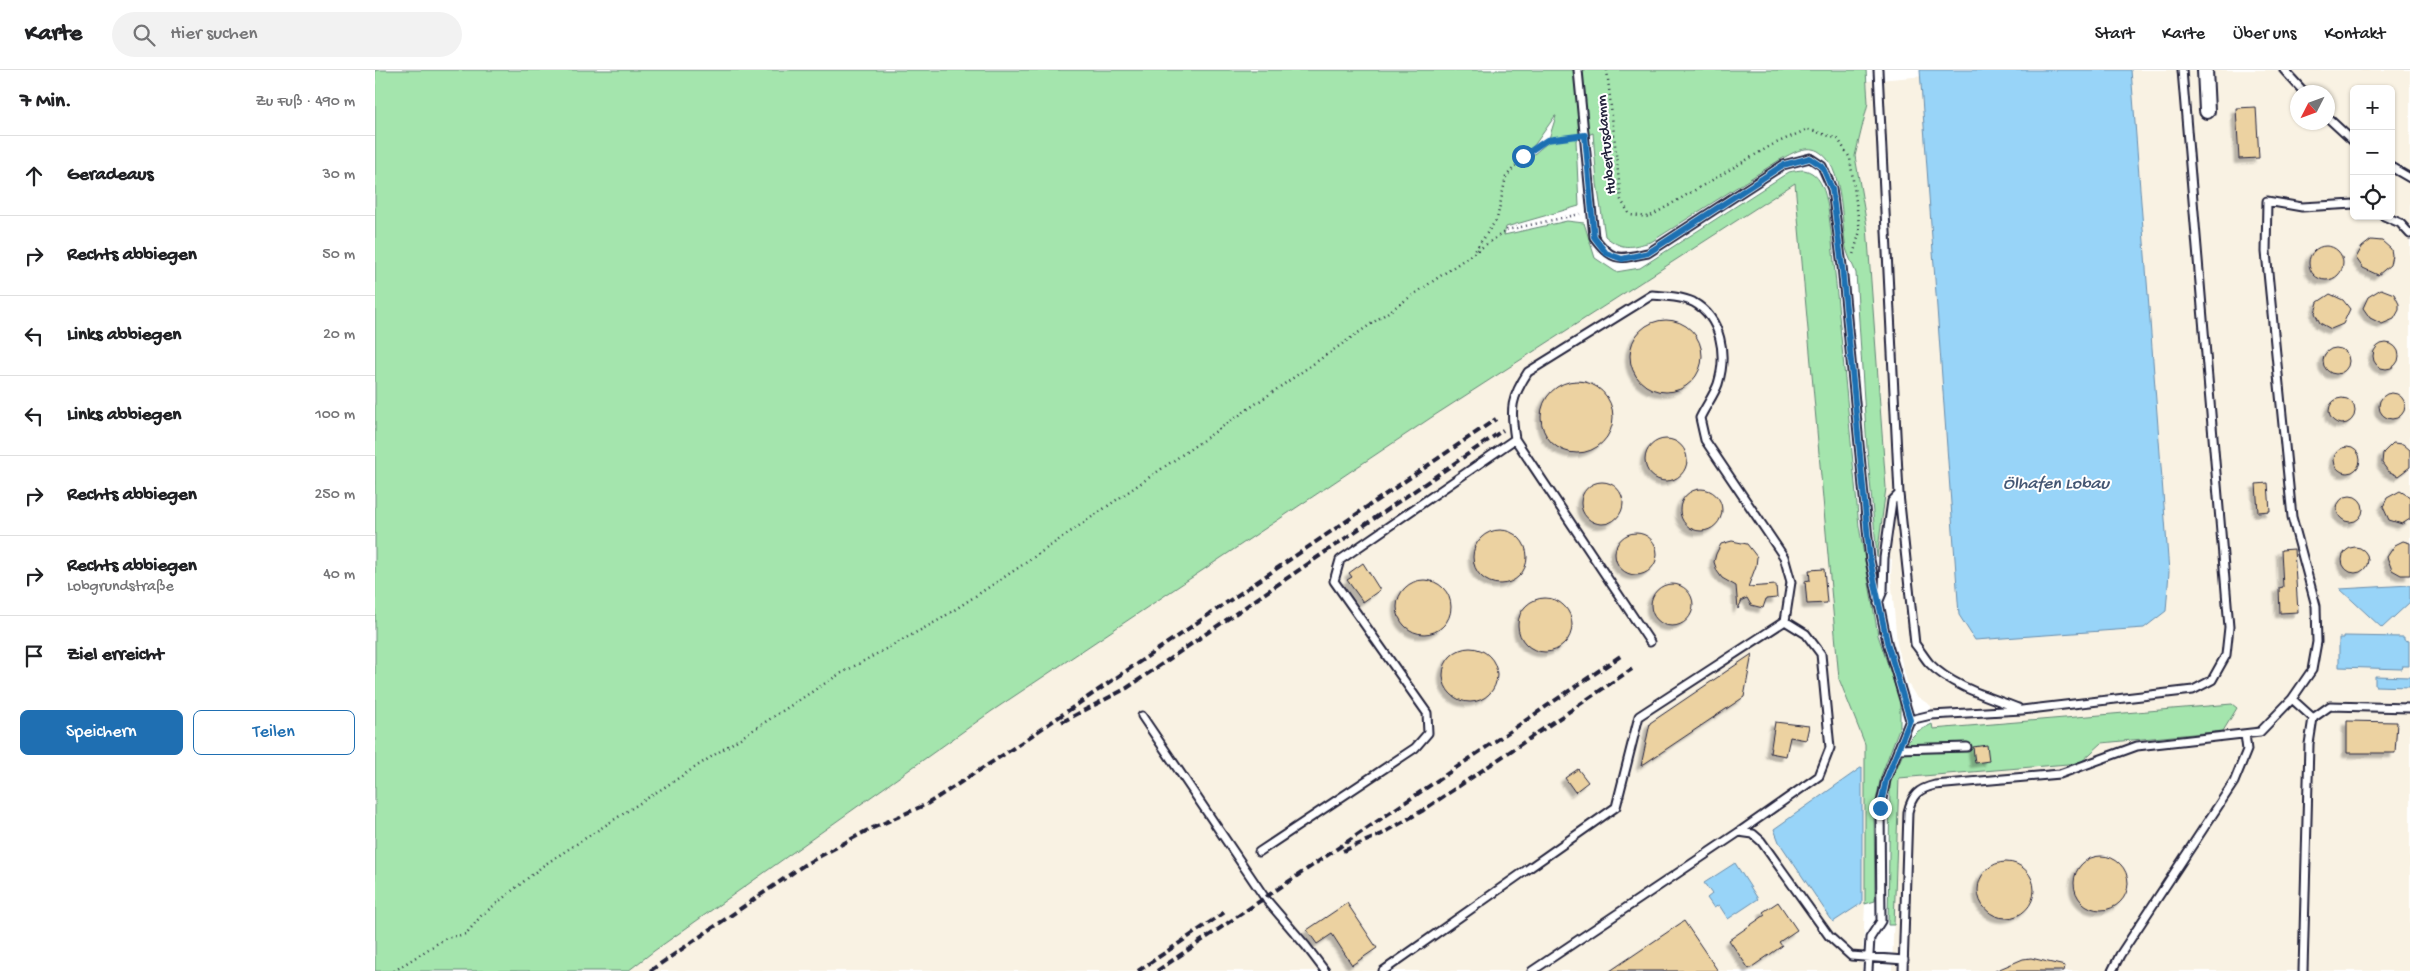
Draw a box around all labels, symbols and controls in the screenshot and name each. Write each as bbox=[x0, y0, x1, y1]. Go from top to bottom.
search box bbox=[112, 12, 462, 57]
text: Karte bbox=[25, 20, 82, 49]
icon: search bbox=[130, 21, 158, 49]
text: Hier suchen bbox=[170, 23, 258, 46]
text: Start bbox=[2095, 24, 2134, 45]
text: Karte bbox=[2162, 24, 2205, 45]
text: Über uns bbox=[2233, 24, 2296, 45]
text: Kontakt bbox=[2324, 24, 2385, 45]
north arrow bbox=[2290, 85, 2335, 130]
map controls bbox=[2350, 85, 2395, 220]
button: + bbox=[2350, 85, 2395, 130]
text: 7 Min. bbox=[20, 90, 72, 115]
text: Zu Fuß · 490 m bbox=[256, 93, 355, 112]
street label: Hubertusdamm bbox=[1593, 93, 1622, 195]
button: − bbox=[2350, 130, 2395, 175]
route start bbox=[1512, 145, 1535, 168]
icon: ahead bbox=[20, 162, 48, 190]
text: Geradeaus bbox=[67, 164, 153, 187]
text: 30 m bbox=[322, 166, 355, 185]
button: locate bbox=[2350, 175, 2395, 220]
icon: right bbox=[20, 242, 48, 270]
text: Rechts abbiegen bbox=[67, 244, 197, 267]
text: 50 m bbox=[322, 246, 355, 265]
icon: left bbox=[20, 322, 48, 350]
text: Links abbiegen bbox=[67, 324, 181, 347]
text: 20 m bbox=[323, 326, 355, 345]
icon: left bbox=[20, 402, 48, 430]
text: Links abbiegen bbox=[67, 404, 181, 427]
text: 100 m bbox=[315, 406, 355, 425]
water label: Ölhafen Lobau bbox=[2003, 474, 2111, 495]
icon: right bbox=[20, 482, 48, 510]
text: Rechts abbiegen bbox=[67, 484, 197, 507]
text: 250 m bbox=[315, 486, 355, 505]
text: Rechts abbiegen bbox=[67, 555, 197, 578]
icon: right bbox=[20, 562, 48, 590]
text: 40 m bbox=[323, 566, 355, 585]
text: Lobgrundstraße bbox=[67, 578, 174, 597]
icon: arrive bbox=[20, 642, 48, 670]
text: Ziel erreicht bbox=[67, 644, 164, 667]
button: Speichern bbox=[20, 710, 183, 755]
button: Teilen bbox=[193, 710, 355, 755]
route end bbox=[1869, 797, 1892, 820]

